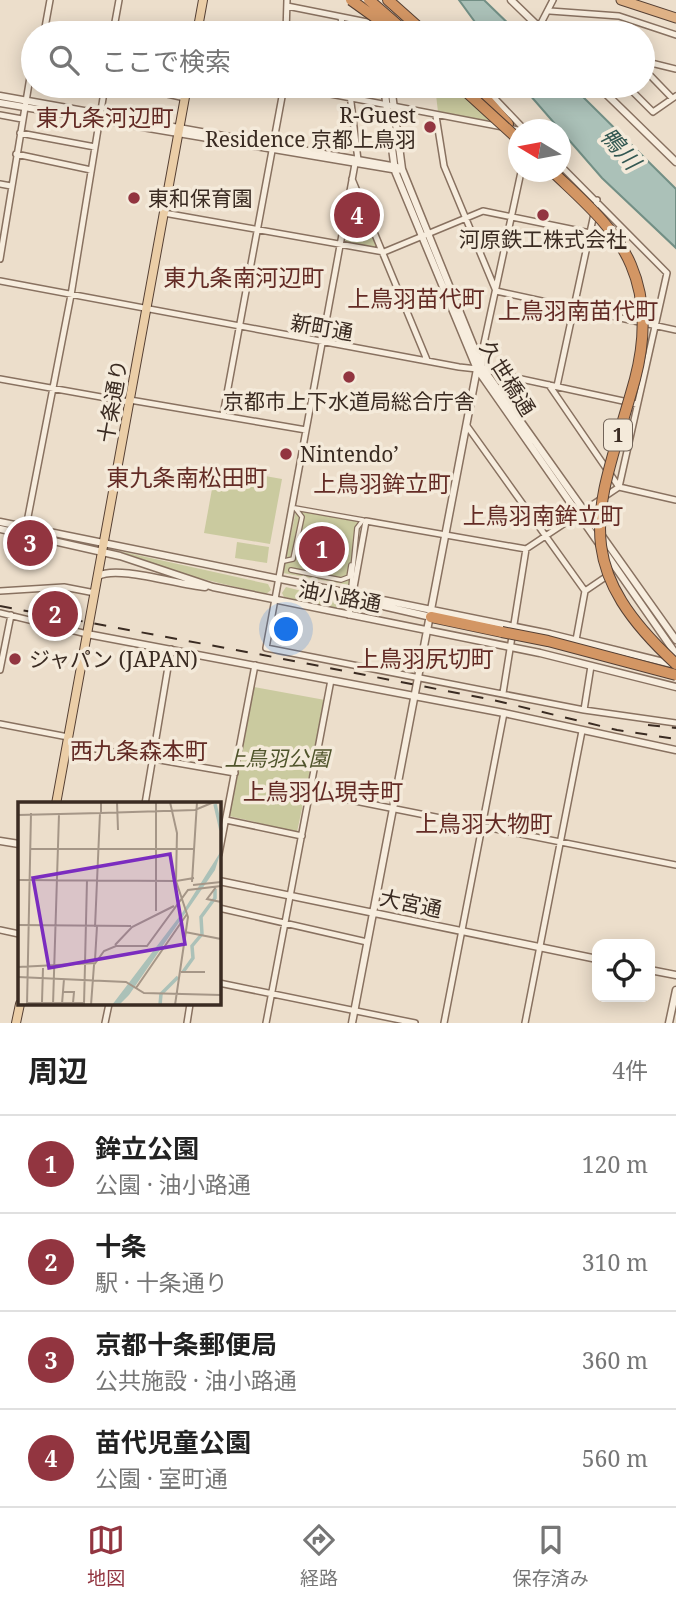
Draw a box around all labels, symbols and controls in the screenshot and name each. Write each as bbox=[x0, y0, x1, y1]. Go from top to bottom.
search box bbox=[21, 21, 655, 98]
icon: search bbox=[45, 41, 83, 79]
text: ここで検索 bbox=[101, 43, 231, 79]
district label: 東九条河辺町 bbox=[36, 101, 174, 133]
place label: R-Guest Residence 京都上鳥羽 bbox=[205, 101, 416, 153]
marker: R-Guest Residence 京都上鳥羽 bbox=[422, 119, 438, 135]
north arrow bbox=[508, 119, 571, 182]
water label: 鴨川 bbox=[594, 120, 650, 178]
place label: 東和保育園 bbox=[148, 184, 253, 212]
pin: 4 bbox=[334, 189, 380, 241]
marker: 東和保育園 bbox=[126, 190, 142, 206]
marker: 河原鉄工株式会社 bbox=[535, 207, 551, 223]
place label: 河原鉄工株式会社 bbox=[459, 225, 627, 253]
district label: 東九条南河辺町 bbox=[164, 261, 325, 293]
district label: 上鳥羽苗代町 bbox=[347, 282, 485, 314]
district label: 上鳥羽南苗代町 bbox=[498, 294, 659, 326]
street label: 新町通 bbox=[289, 308, 355, 346]
street label: 久世橋通 bbox=[474, 335, 542, 421]
street label: 十条通り bbox=[91, 357, 133, 445]
marker: 京都市上下水道局総合庁舎 bbox=[341, 369, 357, 385]
place label: 京都市上下水道局総合庁舎 bbox=[223, 387, 475, 415]
road number: 1 bbox=[604, 420, 632, 450]
place label: Nintendo’ bbox=[300, 440, 399, 468]
marker: Nintendo’ bbox=[278, 446, 294, 462]
district label: 東九条南松田町 bbox=[107, 461, 268, 493]
district label: 上鳥羽鉾立町 bbox=[313, 467, 451, 499]
district label: 上鳥羽南鉾立町 bbox=[463, 499, 624, 531]
pin: 3 bbox=[7, 517, 53, 569]
pin: 1 bbox=[299, 523, 345, 575]
street label: 油小路通 bbox=[296, 574, 384, 618]
pin: 2 bbox=[32, 588, 78, 640]
your location bbox=[269, 612, 303, 646]
district label: 上鳥羽尻切町 bbox=[356, 642, 494, 674]
place label: ジャパン (JAPAN) bbox=[29, 645, 198, 673]
marker: ジャパン (JAPAN) bbox=[7, 651, 23, 667]
district label: 西九条森本町 bbox=[70, 734, 208, 766]
park label: 上鳥羽公園 bbox=[225, 744, 332, 772]
district label: 上鳥羽仏現寺町 bbox=[243, 775, 404, 807]
inset map bbox=[18, 802, 220, 1006]
district label: 上鳥羽大物町 bbox=[415, 807, 553, 839]
street label: 大宮通 bbox=[377, 883, 445, 923]
map controls bbox=[592, 939, 655, 1002]
button: locate bbox=[592, 939, 655, 1002]
text: 周辺 bbox=[28, 1050, 88, 1091]
text: 4件 bbox=[612, 1054, 648, 1086]
text: 鉾立公園 bbox=[95, 1130, 199, 1166]
text: 1 bbox=[45, 1148, 58, 1180]
text: 120 m bbox=[582, 1148, 648, 1180]
text: 公園 · 油小路通 bbox=[95, 1168, 251, 1200]
text: 十条 bbox=[95, 1228, 147, 1264]
text: 2 bbox=[45, 1246, 58, 1278]
text: 310 m bbox=[582, 1246, 648, 1278]
text: 駅 · 十条通り bbox=[95, 1266, 228, 1298]
text: 京都十条郵便局 bbox=[95, 1326, 277, 1362]
text: 3 bbox=[45, 1344, 58, 1376]
text: 360 m bbox=[582, 1344, 648, 1376]
text: 公共施設 · 油小路通 bbox=[95, 1364, 297, 1396]
text: 苗代児童公園 bbox=[95, 1424, 251, 1460]
text: 4 bbox=[45, 1442, 58, 1474]
text: 560 m bbox=[582, 1442, 648, 1474]
text: 公園 · 室町通 bbox=[95, 1462, 228, 1494]
tab: 地図 bbox=[87, 1521, 125, 1591]
tab: 経路 bbox=[300, 1521, 338, 1591]
tab: 保存済み bbox=[513, 1521, 589, 1591]

